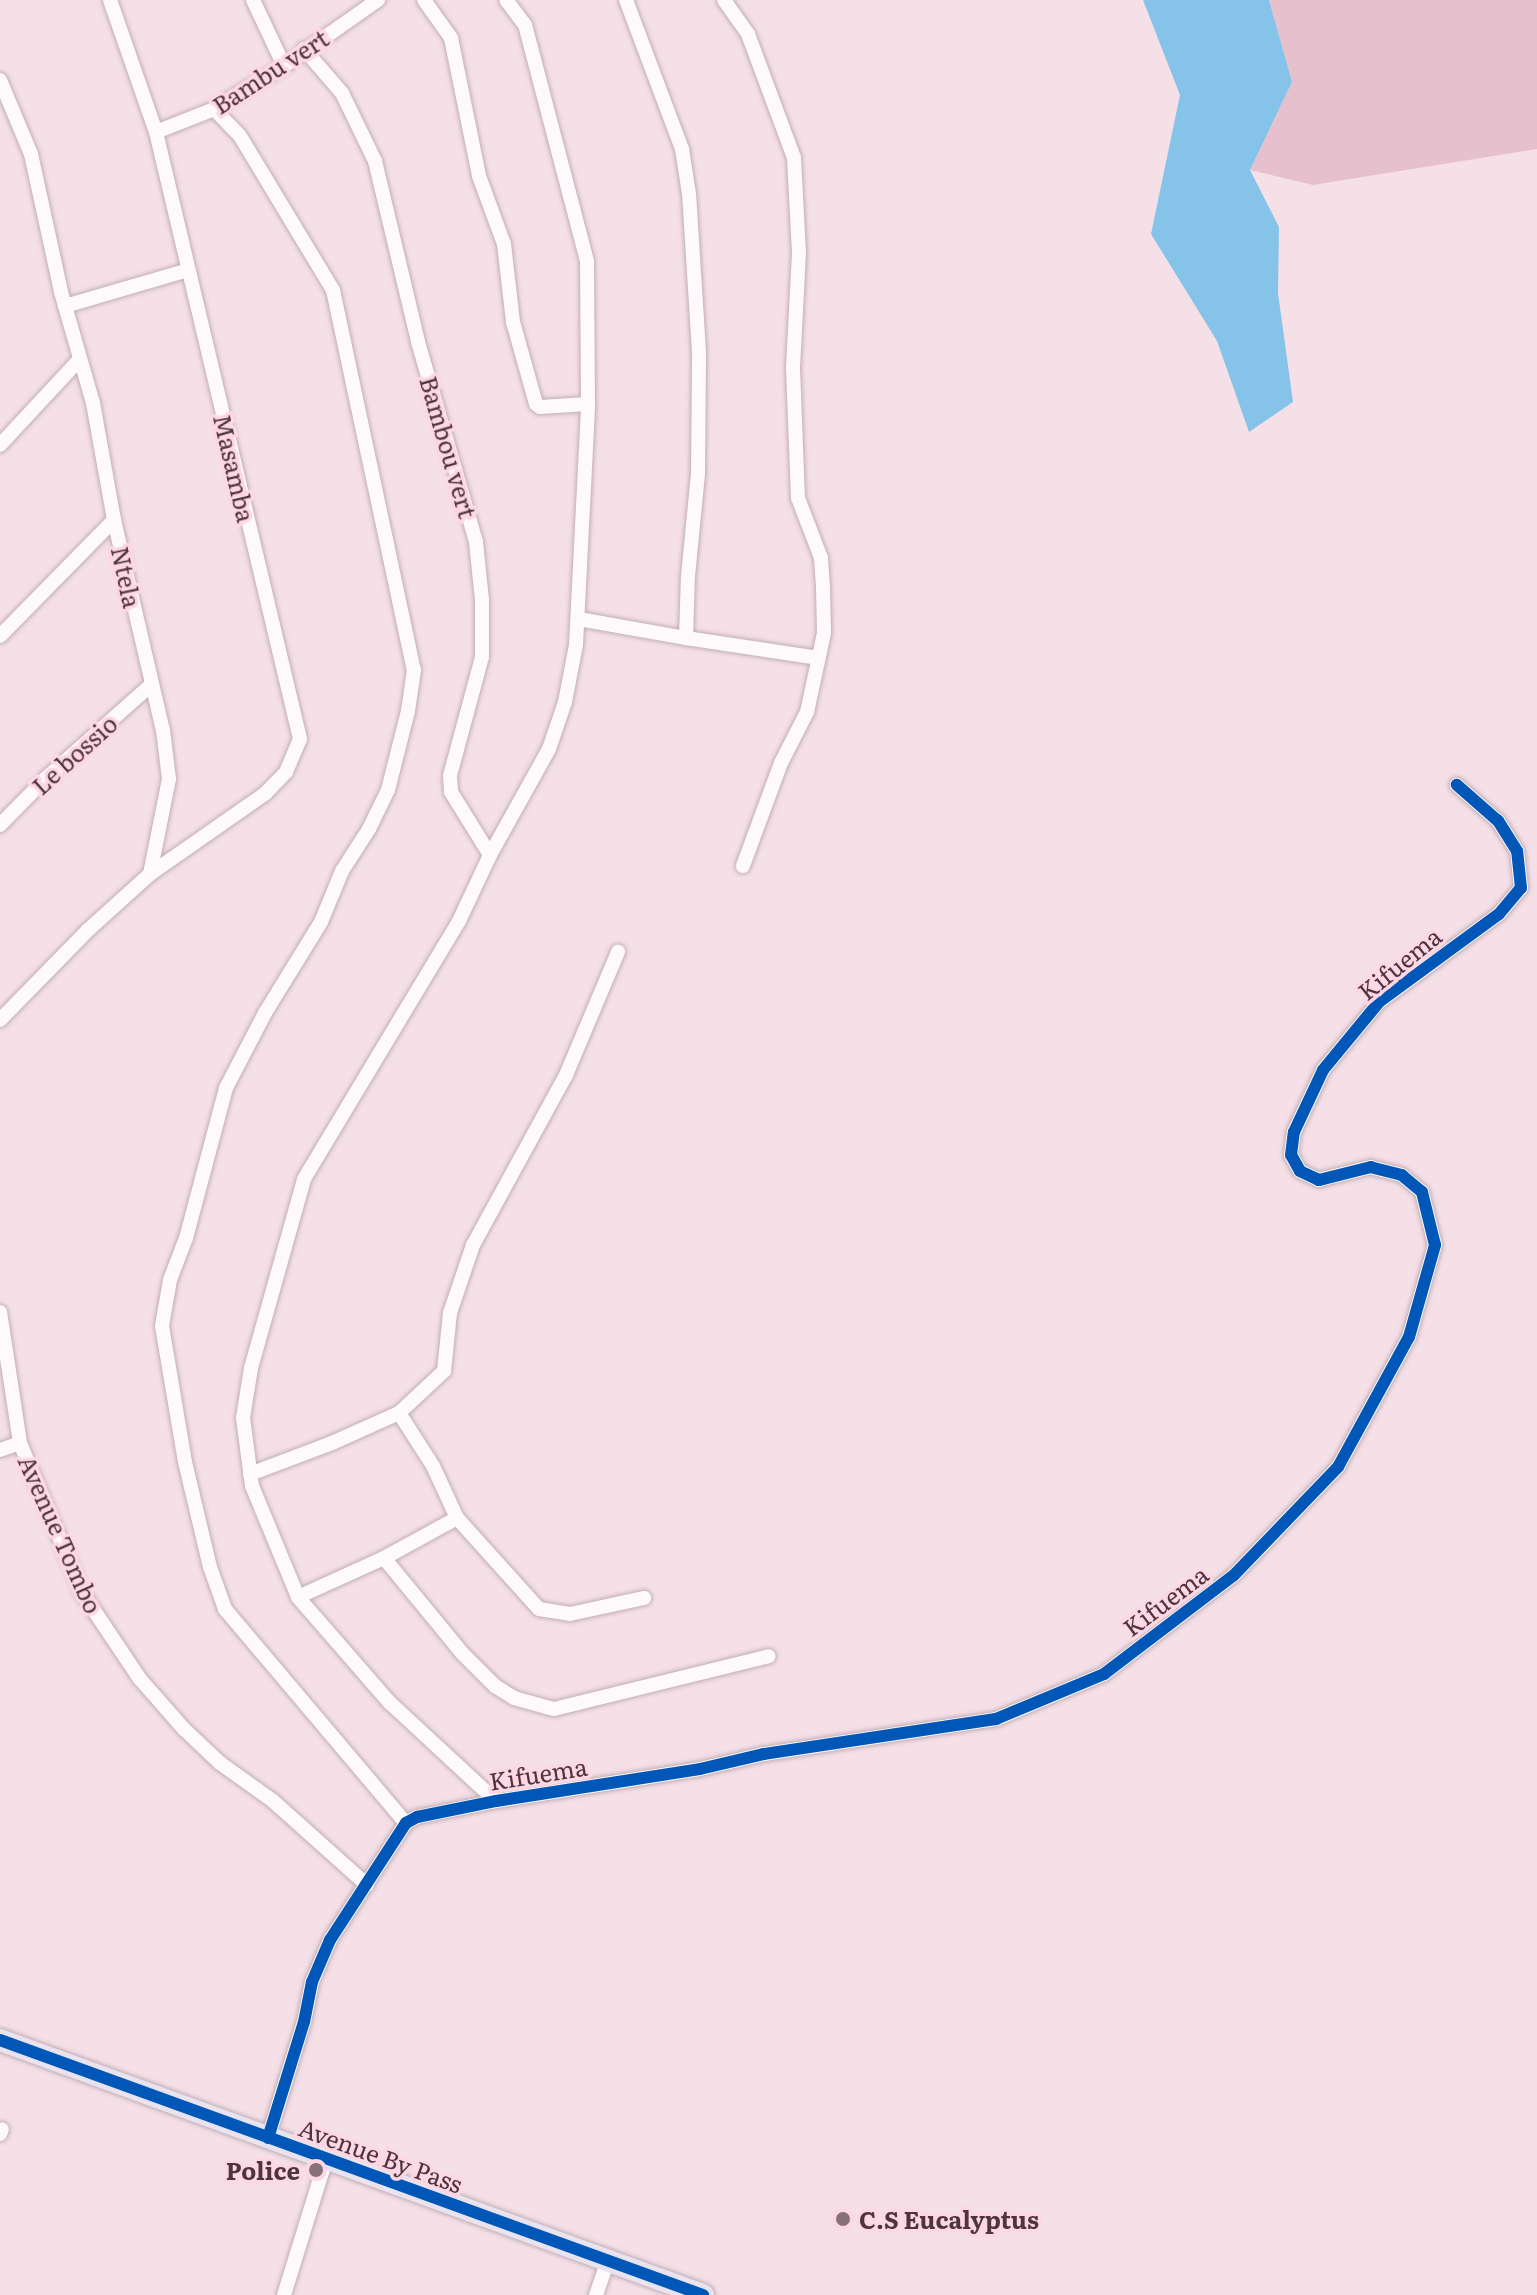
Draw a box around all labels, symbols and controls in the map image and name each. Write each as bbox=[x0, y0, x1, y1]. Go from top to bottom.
street label: Bambu vert bbox=[207, 23, 333, 119]
street label: Bambou vert bbox=[415, 373, 483, 521]
street label: Masamba bbox=[209, 411, 261, 525]
street label: Ntela bbox=[106, 544, 148, 610]
street label: Le bossio bbox=[26, 708, 122, 800]
street label: Kifuema bbox=[1351, 921, 1447, 1005]
street label: Avenue Tombo bbox=[13, 1450, 109, 1618]
street label: Kifuema bbox=[1117, 1559, 1213, 1641]
street label: Kifuema bbox=[487, 1751, 589, 1795]
street label: Avenue By Pass bbox=[295, 2112, 467, 2198]
place label: Police bbox=[226, 2156, 300, 2184]
marker: Police bbox=[307, 2161, 325, 2179]
place label: C.S Eucalyptus bbox=[859, 2205, 1039, 2233]
marker: C.S Eucalyptus bbox=[834, 2210, 852, 2228]

